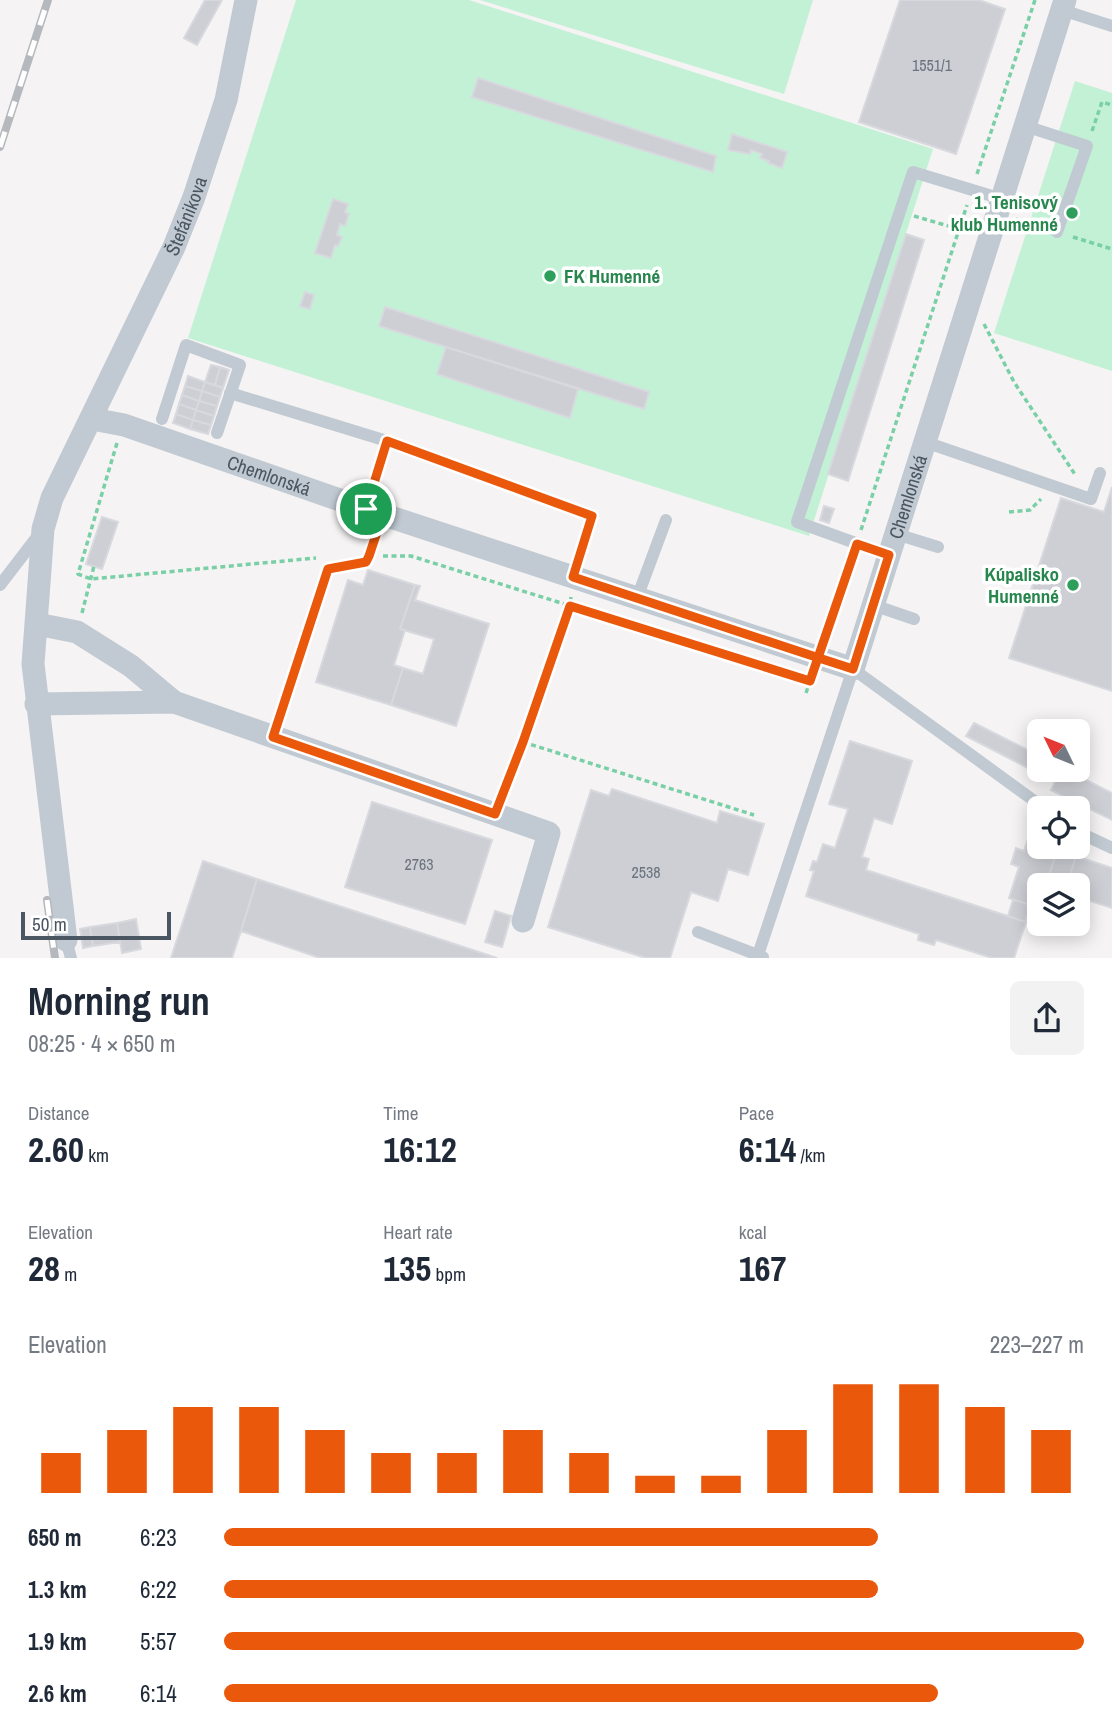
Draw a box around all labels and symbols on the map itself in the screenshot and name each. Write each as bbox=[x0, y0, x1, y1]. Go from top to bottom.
house number: 1551/1 bbox=[912, 54, 953, 76]
street label: Štefánikova bbox=[159, 173, 213, 260]
place label: 1. Tenisový klub Humenné bbox=[951, 189, 1058, 237]
marker: 1. Tenisový klub Humenné bbox=[1064, 205, 1080, 221]
place label: FK Humenné bbox=[564, 263, 660, 289]
marker: FK Humenné bbox=[542, 268, 558, 284]
street label: Chemlonská bbox=[224, 449, 314, 502]
street label: Chemlonská bbox=[882, 451, 933, 542]
pin bbox=[336, 479, 396, 539]
place label: Kúpalisko Humenné bbox=[985, 561, 1059, 609]
marker: Kúpalisko Humenné bbox=[1065, 577, 1081, 593]
north arrow bbox=[1027, 719, 1090, 782]
house number: 2763 bbox=[404, 853, 434, 875]
house number: 2538 bbox=[631, 861, 661, 883]
scale bar bbox=[21, 909, 172, 941]

